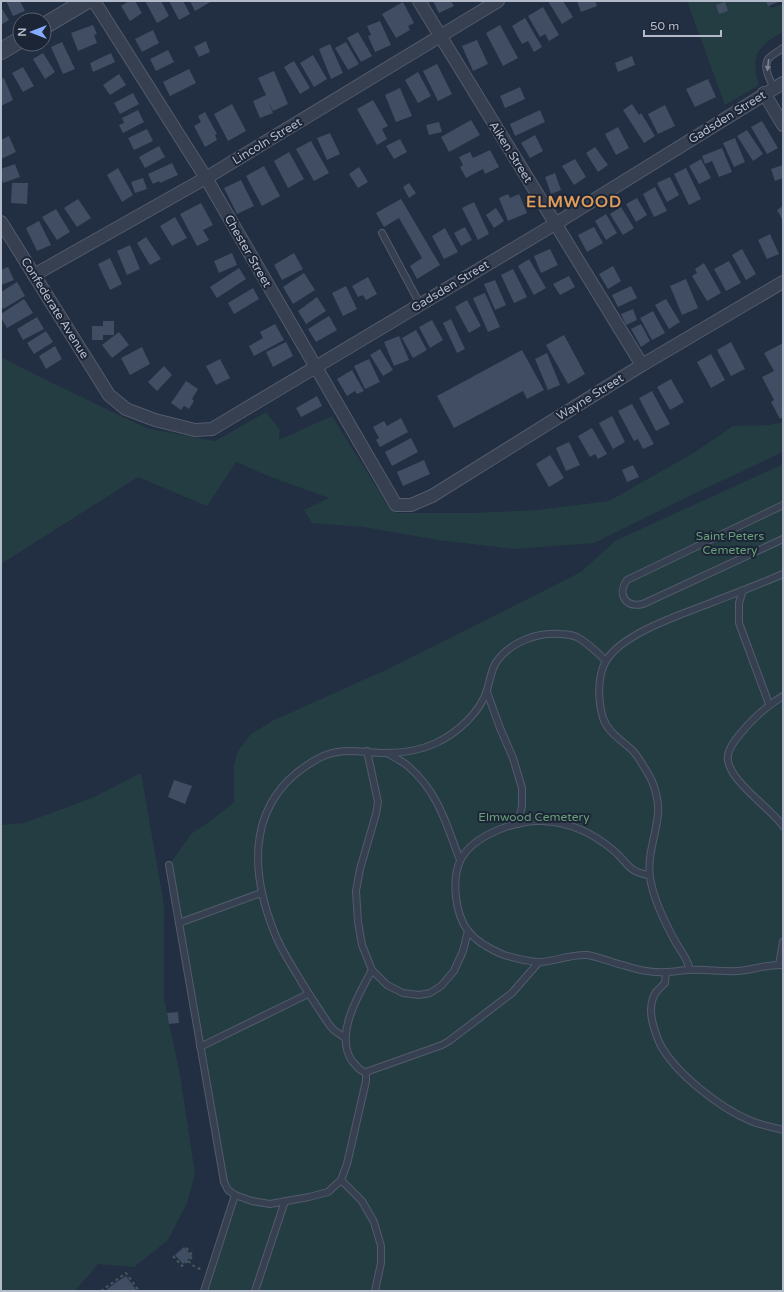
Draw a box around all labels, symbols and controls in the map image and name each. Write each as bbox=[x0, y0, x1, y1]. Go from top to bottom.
north arrow bbox=[12, 12, 52, 52]
scale bar bbox=[644, 12, 721, 38]
text: 50 m bbox=[650, 19, 679, 33]
text: N bbox=[16, 28, 29, 36]
one-way arrow bbox=[765, 59, 771, 71]
street label: Gadsden Street bbox=[686, 87, 768, 146]
street label: Lincoln Street bbox=[230, 115, 305, 167]
street label: Aiken Street bbox=[487, 119, 536, 186]
district label: ELMWOOD bbox=[526, 192, 622, 212]
street label: Chester Street bbox=[222, 212, 275, 290]
street label: Confederate Avenue bbox=[18, 255, 92, 361]
street label: Gadsden Street bbox=[409, 257, 492, 315]
street label: Wayne Street bbox=[554, 371, 626, 423]
park label: Saint Peters Cemetery bbox=[696, 529, 764, 557]
park label: Elmwood Cemetery bbox=[478, 810, 590, 824]

